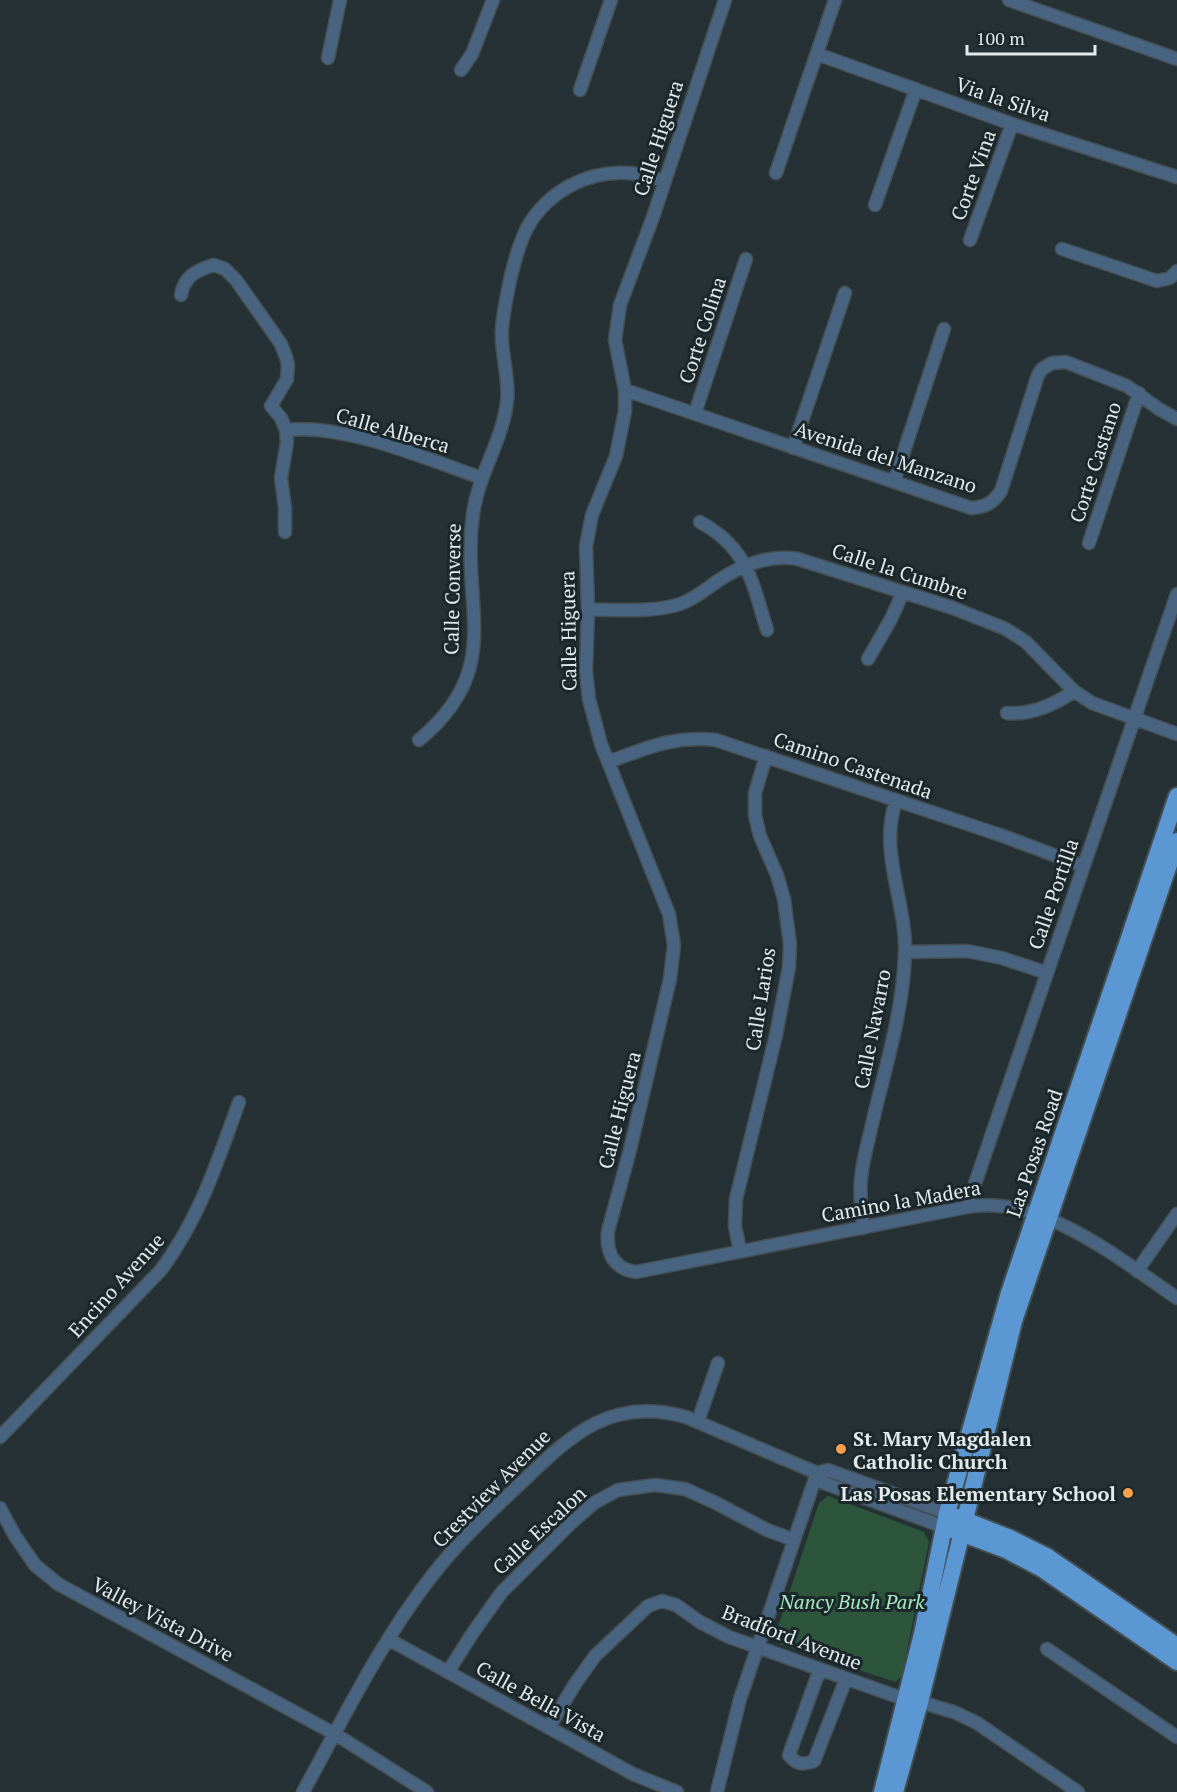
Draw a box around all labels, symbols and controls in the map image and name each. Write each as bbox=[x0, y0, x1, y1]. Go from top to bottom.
scale bar bbox=[967, 18, 1094, 56]
text: 100 m bbox=[976, 26, 1025, 50]
street label: Via la Silva bbox=[952, 70, 1054, 128]
street label: Calle Higuera bbox=[627, 77, 689, 199]
street label: Corte Vina bbox=[944, 126, 1002, 224]
street label: Corte Colina bbox=[672, 273, 732, 387]
street label: Corte Castano bbox=[1063, 398, 1127, 526]
street label: Calle Alberca bbox=[333, 401, 453, 459]
street label: Avenida del Manzano bbox=[791, 415, 981, 499]
street label: Calle Converse bbox=[437, 523, 467, 655]
street label: Calle la Cumbre bbox=[829, 536, 971, 606]
street label: Calle Higuera bbox=[553, 571, 583, 691]
street label: Camino Castenada bbox=[770, 725, 936, 805]
street label: Calle Portilla bbox=[1021, 835, 1085, 953]
street label: Calle Larios bbox=[738, 945, 782, 1053]
street label: Calle Navarro bbox=[847, 967, 897, 1091]
street label: Calle Higuera bbox=[591, 1048, 647, 1172]
street label: Las Posas Road bbox=[999, 1085, 1069, 1221]
street label: Camino la Madera bbox=[819, 1174, 983, 1228]
street label: Encino Avenue bbox=[62, 1227, 170, 1343]
street label: Crestview Avenue bbox=[426, 1423, 556, 1553]
place label: St. Mary Magdalen Catholic Church bbox=[853, 1425, 1032, 1475]
marker: St. Mary Magdalen Catholic Church bbox=[834, 1442, 848, 1456]
street label: Calle Escalon bbox=[486, 1480, 592, 1580]
place label: Las Posas Elementary School bbox=[841, 1480, 1116, 1507]
marker: Las Posas Elementary School bbox=[1121, 1486, 1135, 1500]
street label: Valley Vista Drive bbox=[87, 1570, 239, 1668]
park label: Nancy Bush Park bbox=[778, 1588, 925, 1615]
street label: Bradford Avenue bbox=[718, 1598, 866, 1676]
street label: Calle Bella Vista bbox=[471, 1654, 611, 1748]

